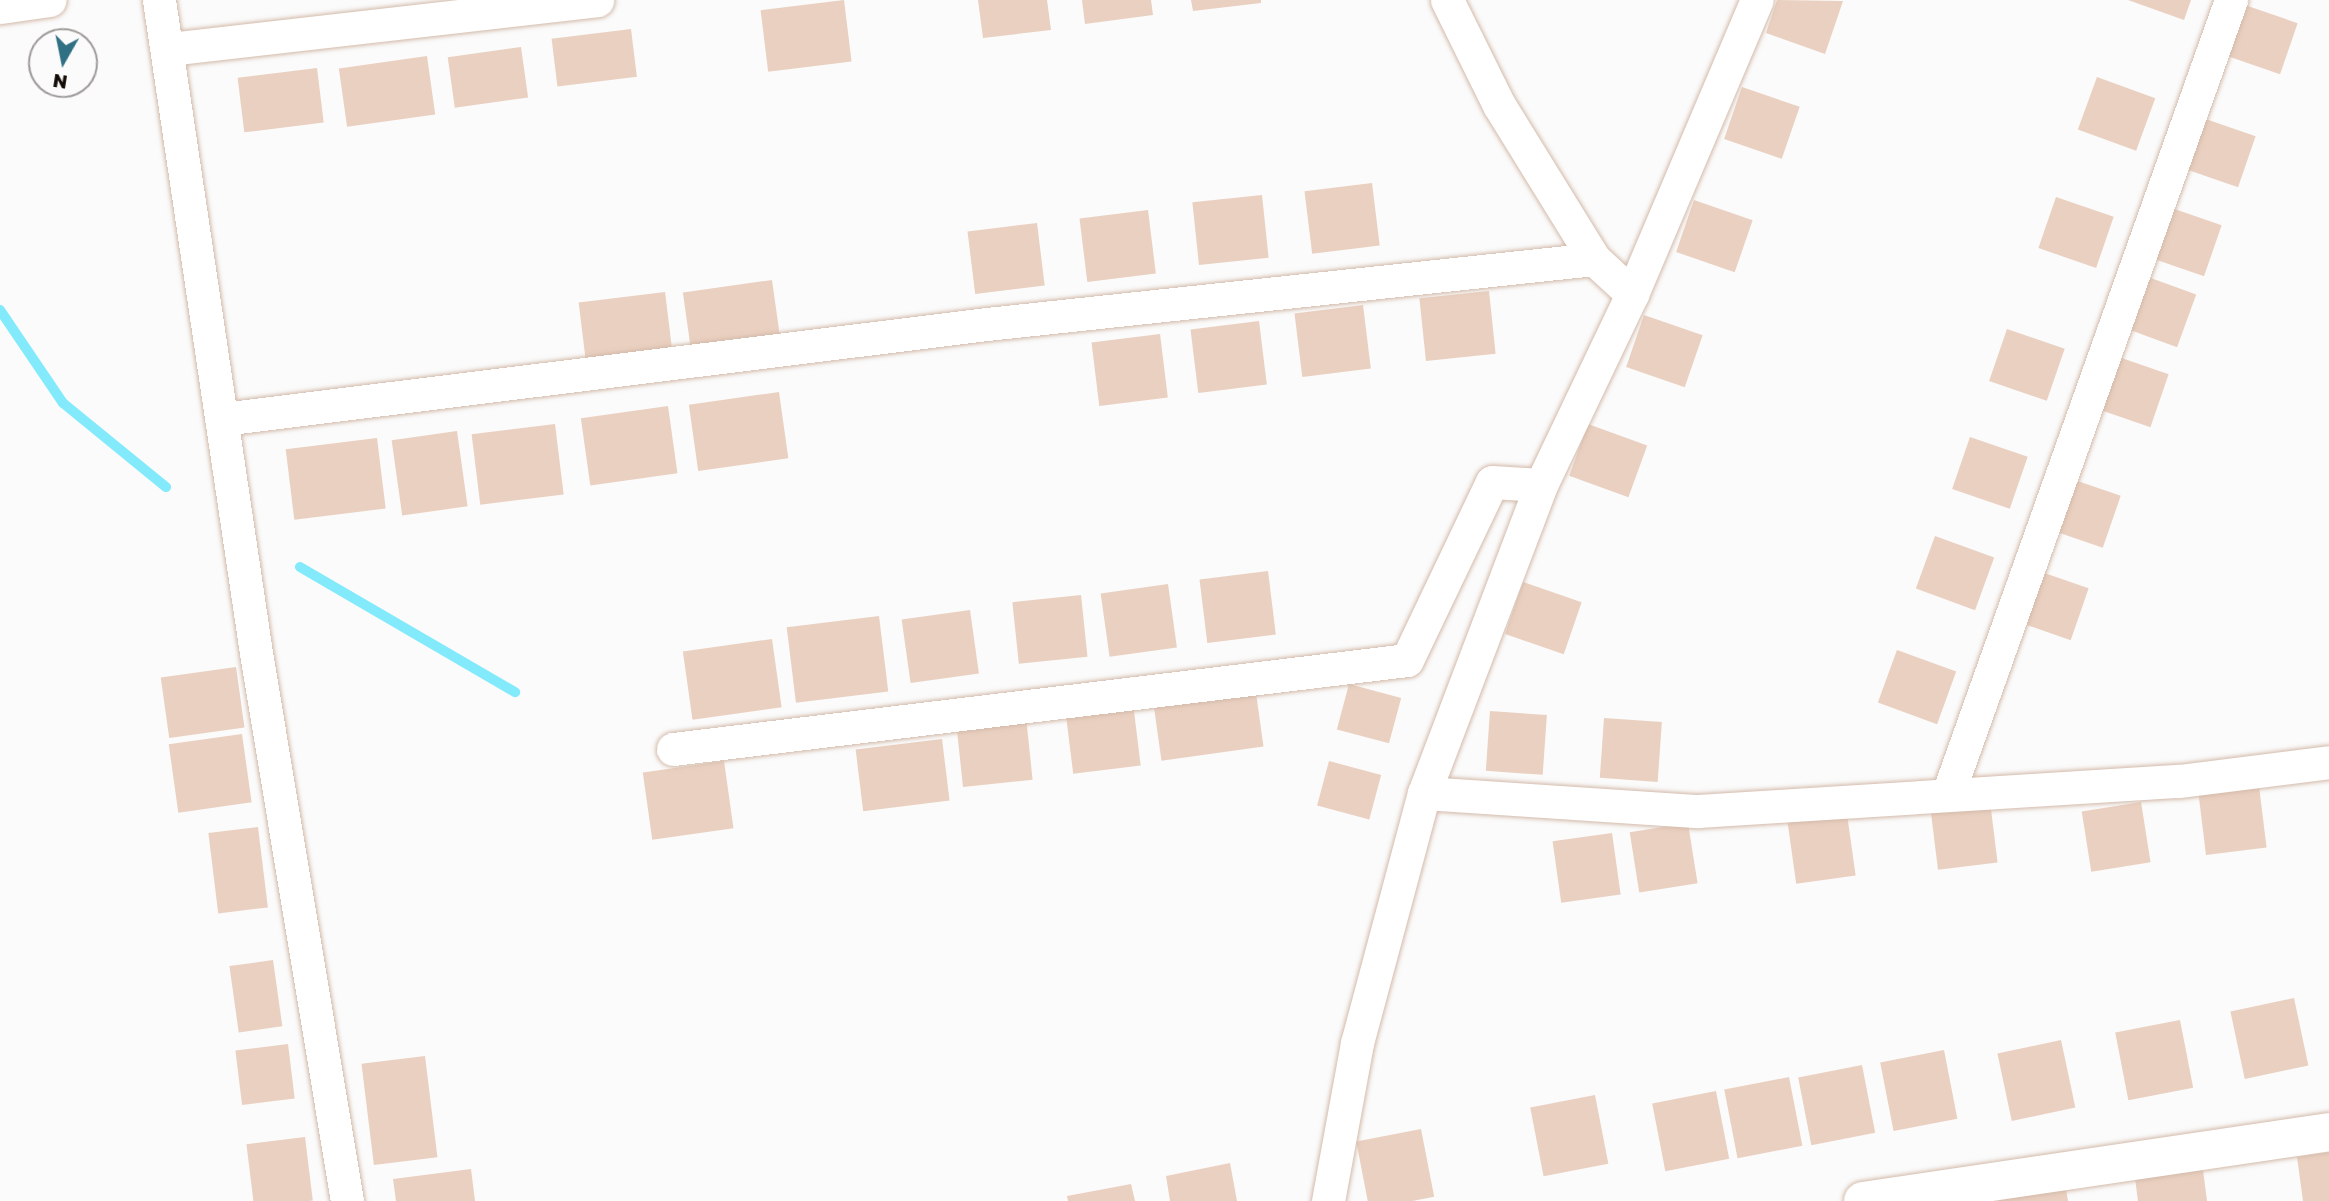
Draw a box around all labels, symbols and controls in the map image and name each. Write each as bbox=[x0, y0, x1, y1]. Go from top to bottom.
north arrow bbox=[28, 28, 98, 98]
text: N bbox=[51, 70, 69, 95]

